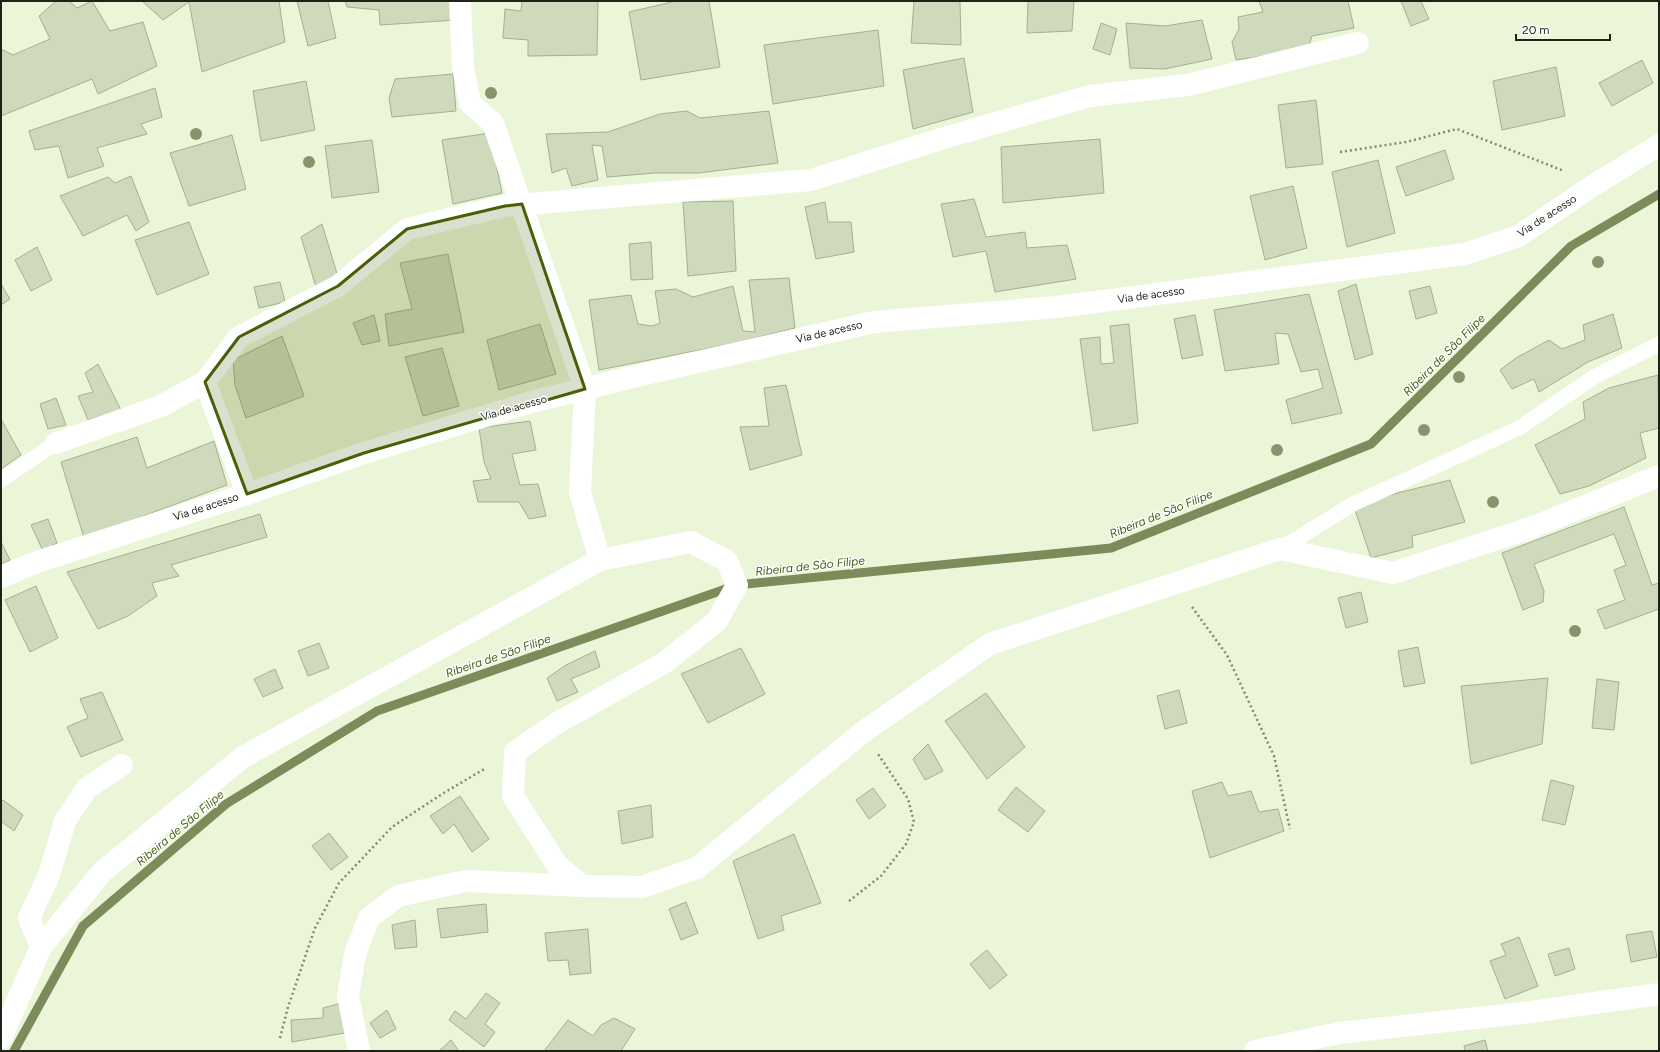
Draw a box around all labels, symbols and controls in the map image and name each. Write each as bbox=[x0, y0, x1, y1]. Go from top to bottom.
scale bar bbox=[1516, 16, 1610, 42]
text: 20 m bbox=[1522, 23, 1550, 37]
street label: Via de acesso bbox=[1515, 192, 1579, 240]
street label: Via de acesso bbox=[1116, 284, 1186, 306]
water label: Ribeira de São Filipe bbox=[1400, 311, 1488, 399]
street label: Via de acesso bbox=[794, 318, 864, 346]
street label: Via de acesso bbox=[480, 392, 548, 424]
water label: Ribeira de São Filipe bbox=[1107, 487, 1215, 541]
street label: Via de acesso bbox=[172, 490, 240, 524]
water label: Ribeira de São Filipe bbox=[754, 553, 866, 579]
water label: Ribeira de São Filipe bbox=[444, 631, 553, 681]
water label: Ribeira de São Filipe bbox=[133, 787, 227, 869]

